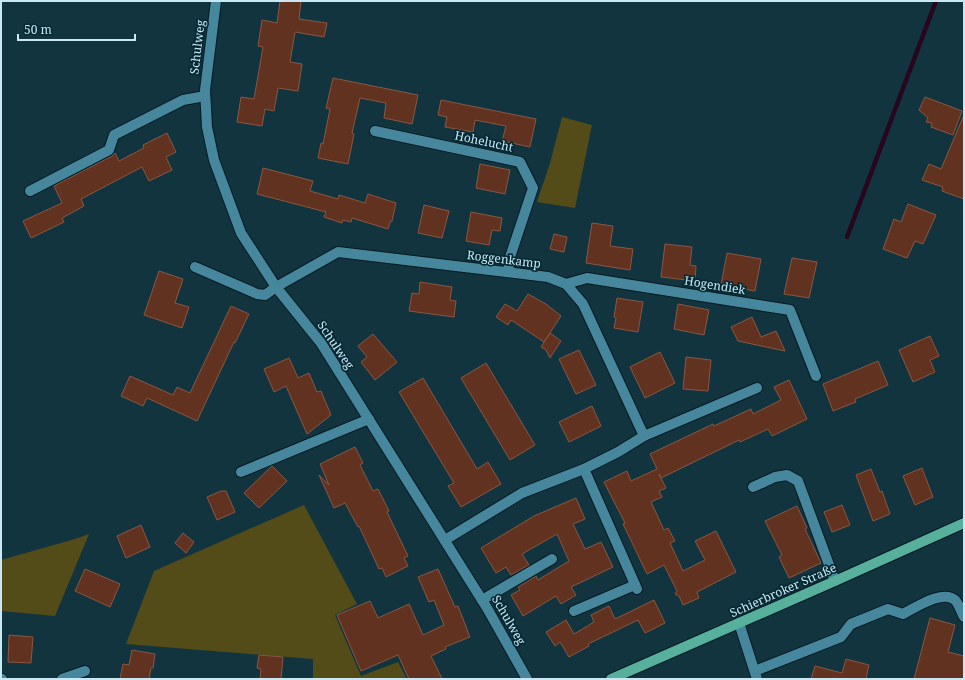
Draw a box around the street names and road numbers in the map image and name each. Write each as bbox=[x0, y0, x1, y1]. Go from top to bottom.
street label: Schulweg bbox=[185, 18, 209, 75]
street label: Hohelucht bbox=[453, 126, 515, 156]
street label: Roggenkamp bbox=[466, 246, 542, 272]
street label: Hogendiek bbox=[683, 272, 748, 298]
street label: Schulweg bbox=[314, 318, 359, 373]
street label: Schierbroker Straße bbox=[727, 559, 839, 621]
street label: Schulweg bbox=[488, 592, 530, 648]

